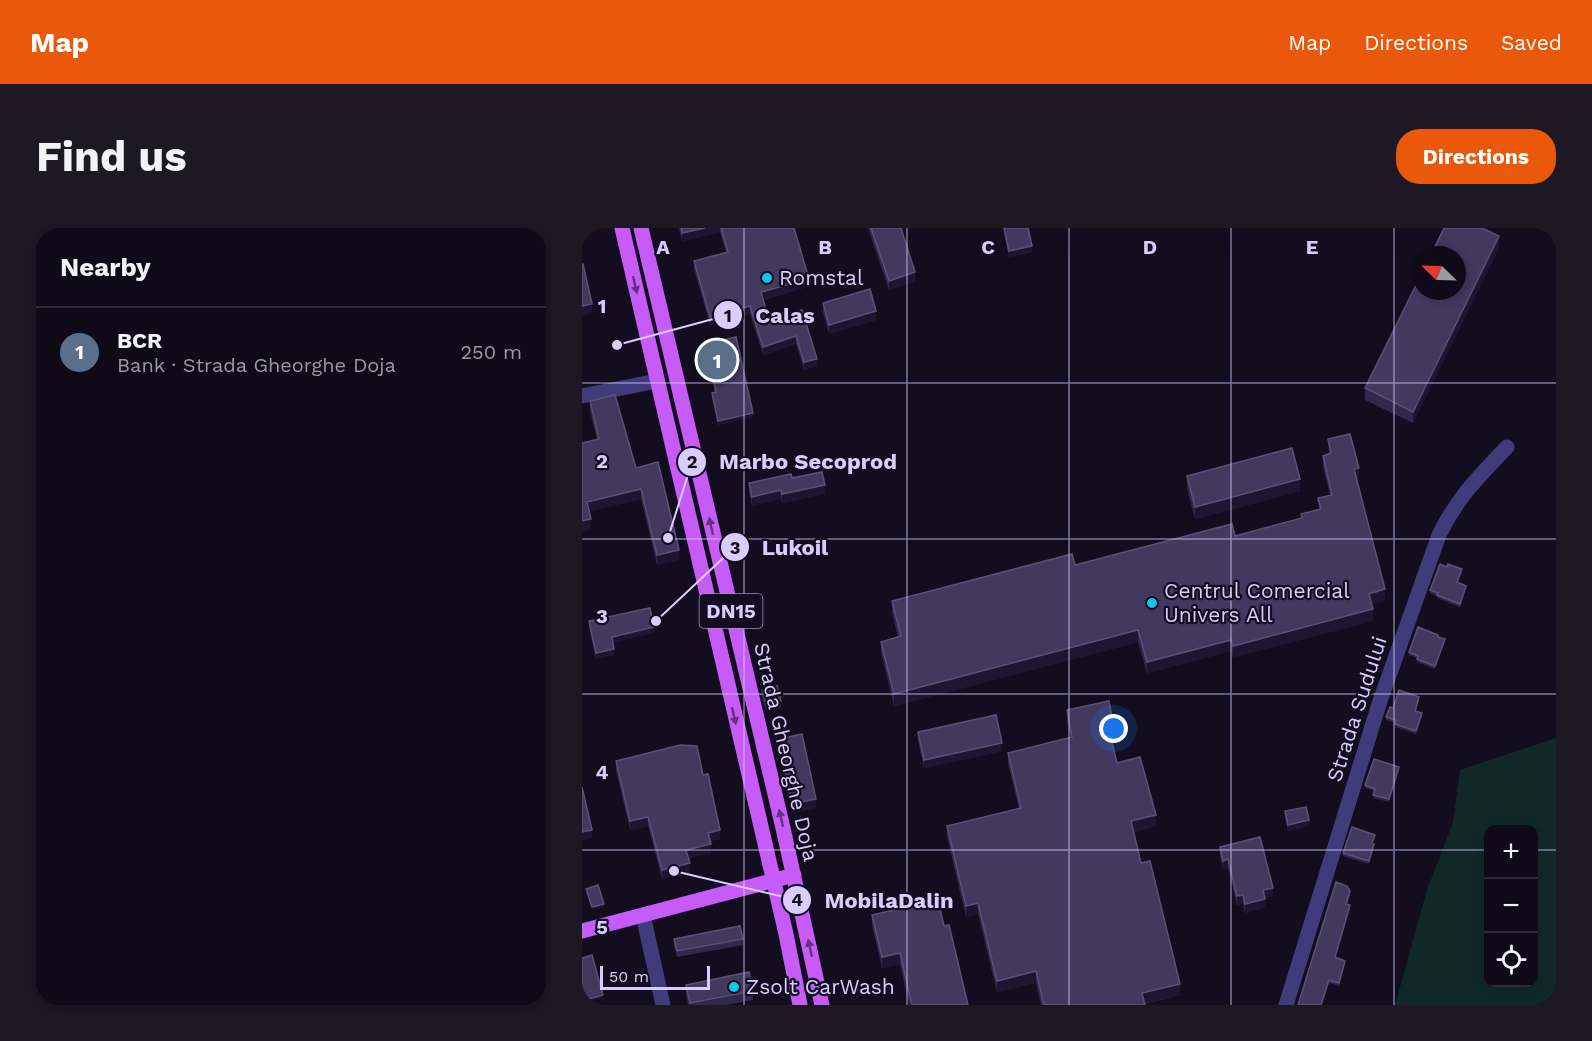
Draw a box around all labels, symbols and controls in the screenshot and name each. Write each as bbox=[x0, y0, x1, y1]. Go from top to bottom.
text: Map bbox=[30, 26, 89, 59]
text: Map bbox=[1288, 30, 1331, 55]
text: Directions bbox=[1364, 30, 1468, 55]
text: Saved bbox=[1501, 30, 1562, 55]
button: Directions bbox=[1396, 129, 1556, 184]
text: Find us bbox=[36, 132, 187, 181]
text: A bbox=[656, 235, 670, 259]
text: B bbox=[818, 235, 832, 259]
text: C bbox=[981, 235, 995, 259]
text: D bbox=[1143, 235, 1157, 259]
text: E bbox=[1306, 235, 1318, 259]
north arrow bbox=[1412, 246, 1466, 300]
text: Nearby bbox=[60, 252, 151, 282]
place label: Romstal bbox=[779, 265, 864, 290]
marker: Romstal bbox=[760, 271, 774, 285]
one-way arrow bbox=[631, 276, 641, 294]
text: 1 bbox=[598, 294, 606, 318]
callout: Calas bbox=[713, 295, 827, 335]
text: Calas bbox=[755, 303, 815, 328]
text: 1 bbox=[724, 305, 732, 326]
text: BCR bbox=[117, 328, 162, 353]
pin: 1 bbox=[698, 338, 736, 382]
text: 1 bbox=[75, 340, 84, 364]
text: 250 m bbox=[460, 340, 522, 364]
text: Bank · Strada Gheorghe Doja bbox=[117, 353, 396, 377]
callout: Marbo Secoprod bbox=[677, 442, 909, 482]
text: 2 bbox=[596, 449, 608, 473]
text: Marbo Secoprod bbox=[719, 449, 897, 474]
text: 2 bbox=[687, 451, 697, 472]
one-way arrow bbox=[706, 516, 715, 535]
callout: Lukoil bbox=[720, 527, 840, 567]
text: Lukoil bbox=[762, 535, 829, 560]
text: 3 bbox=[730, 537, 740, 558]
place label: Centrul Comercial Univers All bbox=[1164, 578, 1350, 627]
road number: DN15 bbox=[700, 594, 762, 628]
marker: Centrul Comercial Univers All bbox=[1145, 596, 1159, 610]
text: 3 bbox=[596, 604, 608, 628]
street label: Strada Sudului bbox=[1321, 633, 1392, 785]
street label: Strada Gheorghe Doja bbox=[749, 640, 824, 864]
one-way arrow bbox=[730, 707, 739, 726]
your location bbox=[1099, 714, 1128, 743]
text: 4 bbox=[596, 760, 609, 784]
one-way arrow bbox=[775, 809, 785, 827]
map controls bbox=[1484, 825, 1538, 987]
button: + bbox=[1484, 825, 1538, 879]
button: − bbox=[1484, 879, 1538, 933]
callout: MobilaDalin bbox=[782, 880, 965, 920]
text: MobilaDalin bbox=[824, 888, 954, 913]
text: 4 bbox=[791, 889, 803, 910]
text: 5 bbox=[596, 915, 608, 939]
button: locate bbox=[1484, 933, 1538, 987]
one-way arrow bbox=[805, 938, 814, 957]
scale bar bbox=[600, 963, 710, 990]
text: 50 m bbox=[609, 967, 649, 986]
place label: Zsolt CarWash bbox=[746, 974, 895, 999]
marker: Zsolt CarWash bbox=[727, 980, 741, 994]

